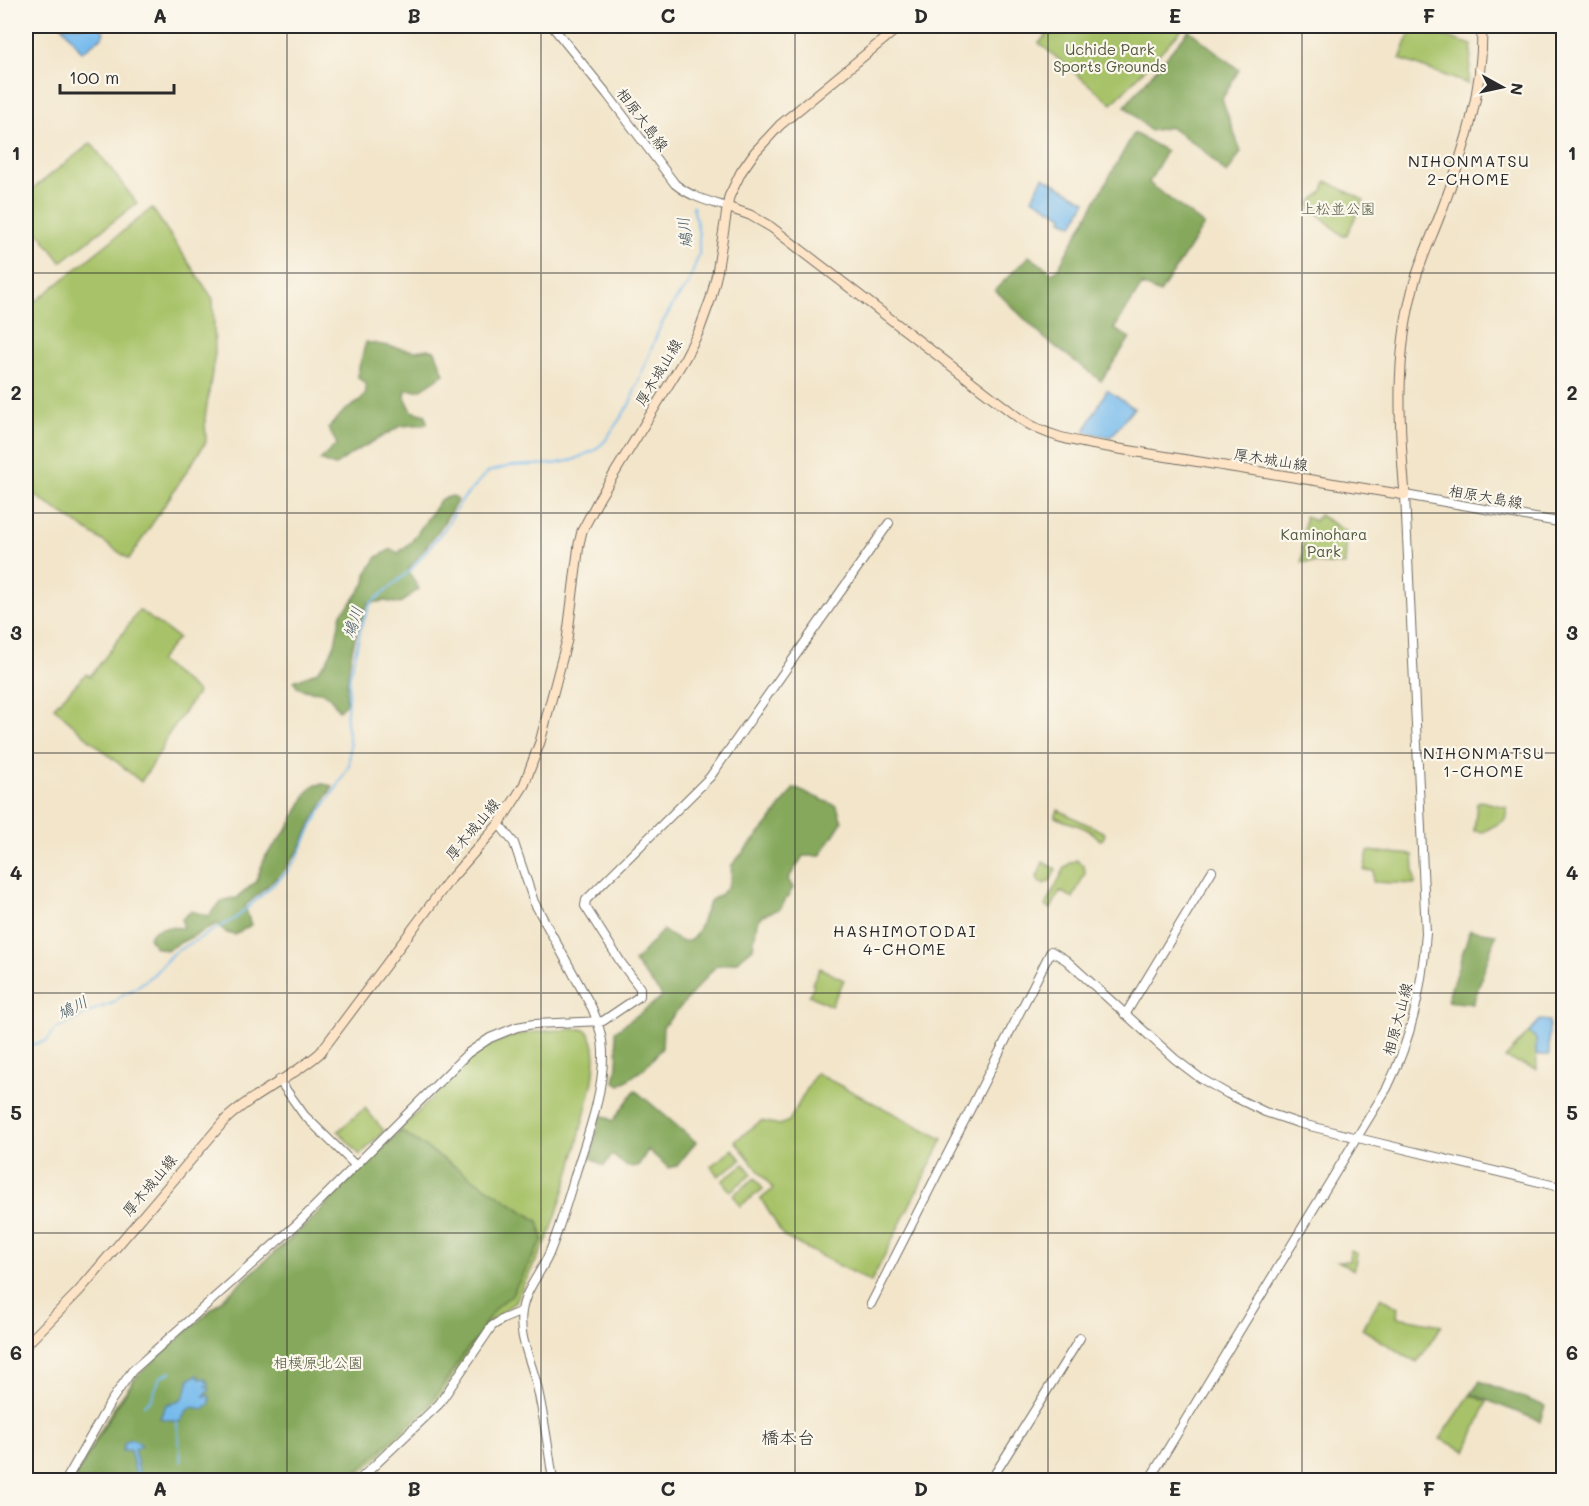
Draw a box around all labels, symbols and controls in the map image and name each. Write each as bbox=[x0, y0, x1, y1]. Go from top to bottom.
text: A bbox=[153, 2, 167, 28]
text: B bbox=[407, 2, 421, 28]
text: C bbox=[661, 2, 676, 28]
text: D bbox=[914, 2, 928, 28]
text: E bbox=[1169, 2, 1181, 28]
text: F bbox=[1423, 2, 1436, 28]
park label: Uchide Park Sports Grounds bbox=[1053, 39, 1167, 76]
scale bar bbox=[60, 57, 174, 95]
north arrow bbox=[1472, 57, 1532, 117]
text: 100 m bbox=[69, 65, 119, 89]
text: N bbox=[1506, 82, 1529, 97]
street label: 相原大島線 bbox=[612, 83, 674, 155]
text: 1 bbox=[12, 139, 20, 165]
text: 1 bbox=[1568, 139, 1576, 165]
district label: NIHONMATSU 2-CHOME bbox=[1408, 150, 1530, 189]
park label: 上松並公園 bbox=[1300, 198, 1376, 218]
water label: 鳩川 bbox=[672, 216, 696, 250]
street label: 厚木城山線 bbox=[630, 335, 686, 409]
text: 2 bbox=[10, 379, 22, 405]
text: 2 bbox=[1566, 379, 1578, 405]
street label: 厚木城山線 bbox=[1232, 443, 1310, 475]
street label: 相原大島線 bbox=[1447, 480, 1525, 512]
park label: Kaminohara Park bbox=[1281, 524, 1367, 561]
water label: 鳩川 bbox=[337, 604, 367, 640]
text: 3 bbox=[10, 619, 22, 645]
text: 3 bbox=[1566, 619, 1578, 645]
district label: NIHONMATSU 1-CHOME bbox=[1423, 742, 1545, 781]
street label: 厚木城山線 bbox=[440, 794, 504, 864]
text: 4 bbox=[10, 859, 23, 885]
text: 4 bbox=[1566, 859, 1579, 885]
district label: HASHIMOTODAI 4-CHOME bbox=[833, 920, 977, 959]
street label: 相原大山線 bbox=[1378, 980, 1416, 1058]
water label: 鳩川 bbox=[53, 990, 91, 1024]
text: 5 bbox=[10, 1099, 22, 1125]
text: 5 bbox=[1566, 1099, 1578, 1125]
street label: 厚木城山線 bbox=[117, 1150, 181, 1220]
text: 6 bbox=[10, 1339, 22, 1365]
text: 6 bbox=[1566, 1339, 1578, 1365]
park label: 相模原北公園 bbox=[273, 1352, 363, 1372]
district label: 橋本台 bbox=[761, 1425, 815, 1449]
text: A bbox=[153, 1475, 167, 1501]
text: B bbox=[407, 1475, 421, 1501]
text: C bbox=[661, 1475, 676, 1501]
text: D bbox=[914, 1475, 928, 1501]
text: E bbox=[1169, 1475, 1181, 1501]
text: F bbox=[1423, 1475, 1436, 1501]

